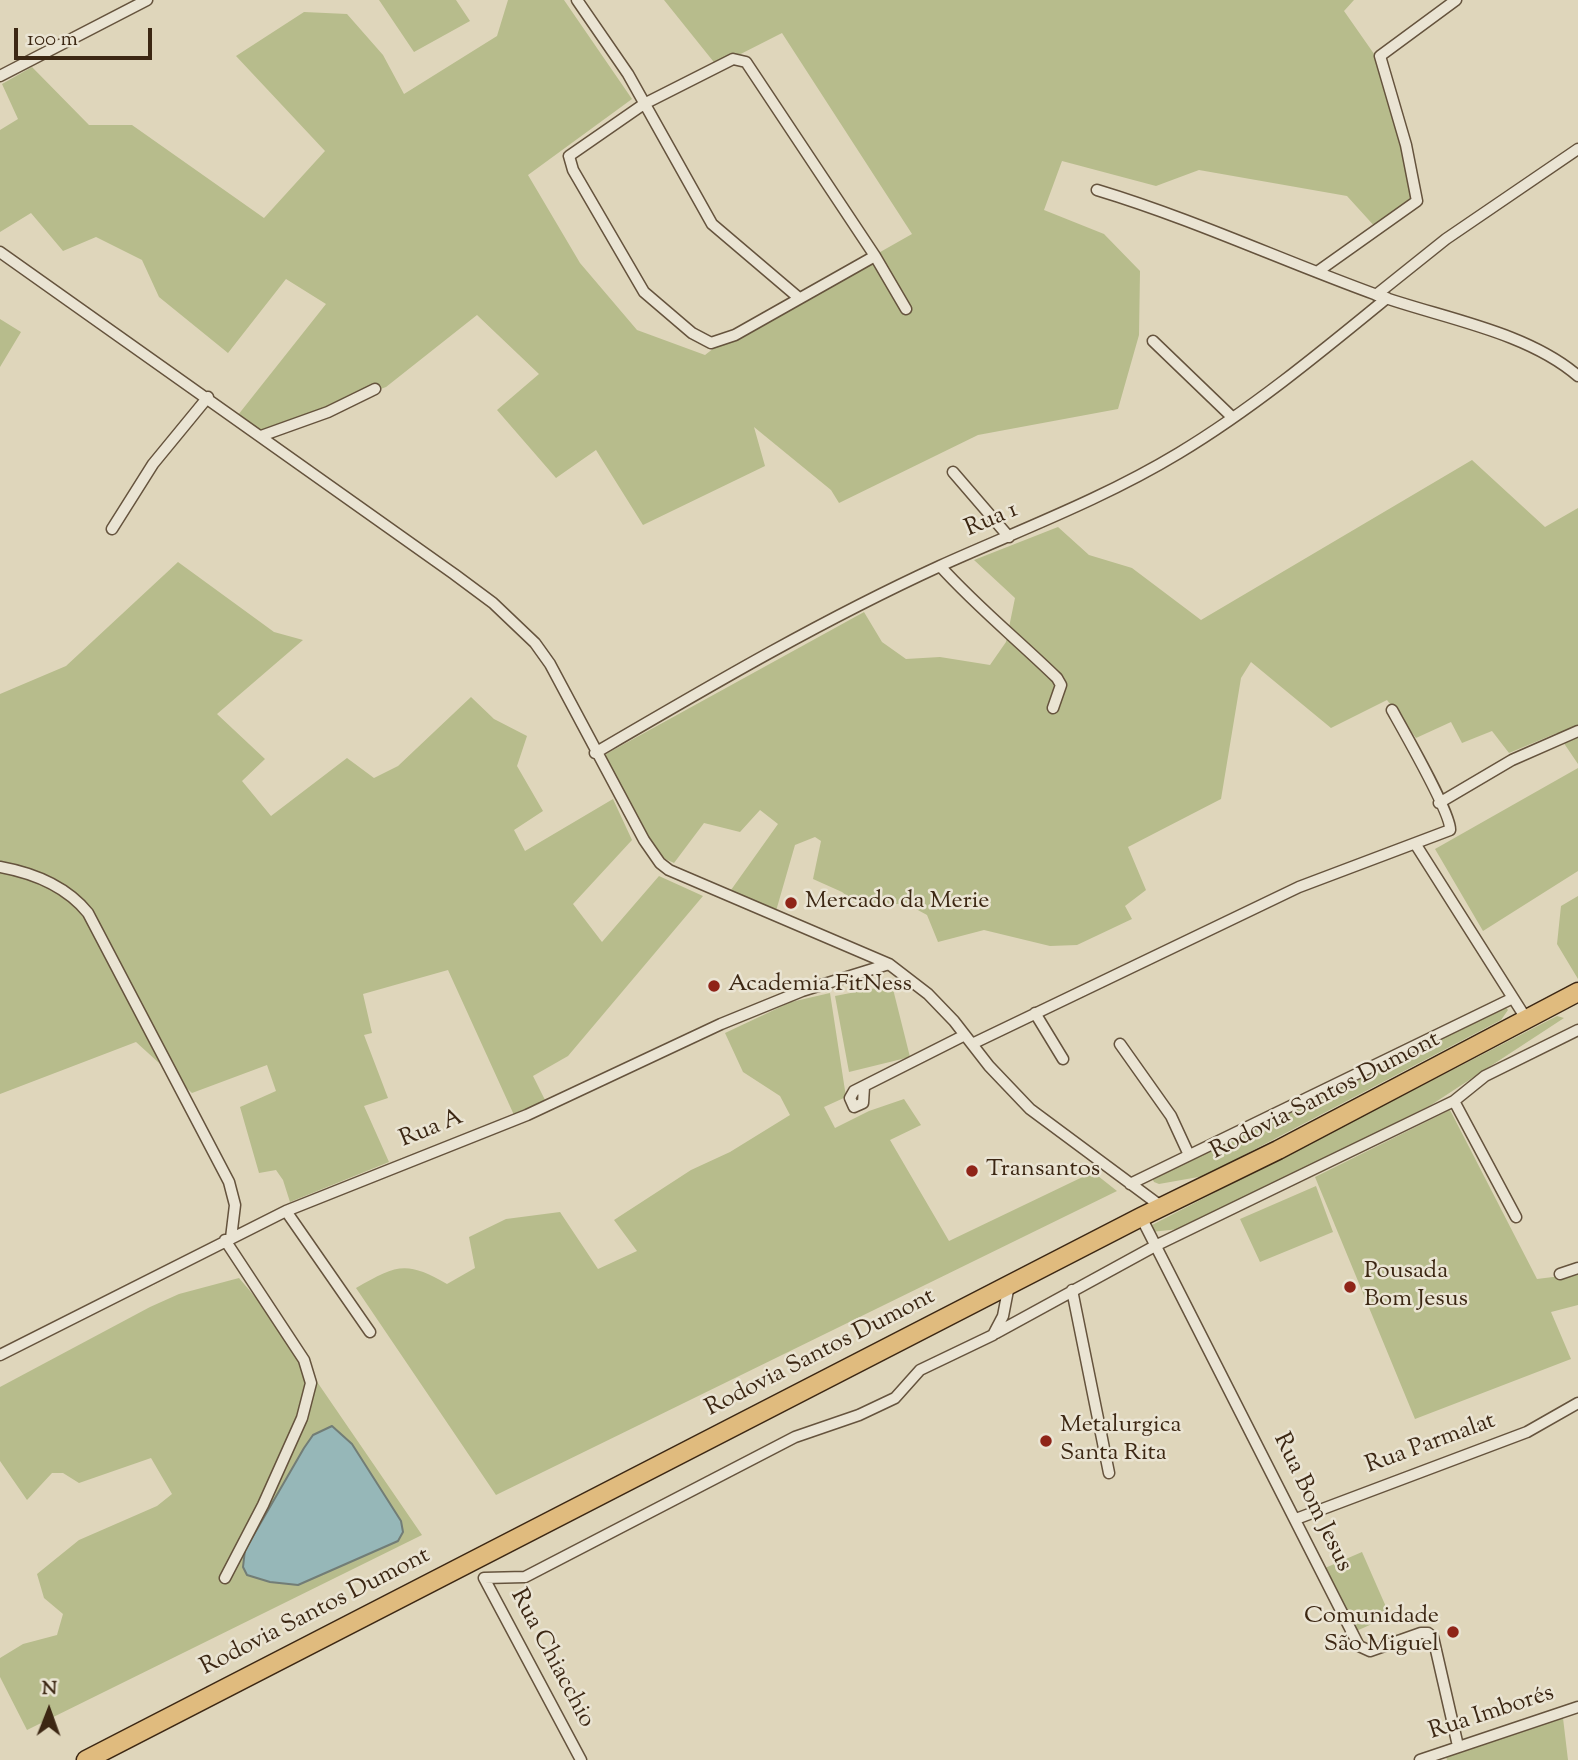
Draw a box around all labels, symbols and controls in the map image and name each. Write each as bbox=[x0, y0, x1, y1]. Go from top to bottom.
scale bar bbox=[18, 14, 156, 58]
text: 100 m bbox=[27, 25, 78, 55]
street label: Rua 1 bbox=[961, 497, 1023, 545]
place label: Mercado da Merie bbox=[805, 889, 990, 917]
marker: Mercado da Merie bbox=[783, 895, 799, 911]
place label: Academia FitNess bbox=[728, 972, 912, 1000]
marker: Academia FitNess bbox=[706, 978, 722, 994]
street label: Rodovia Santos Dumont bbox=[1206, 1027, 1446, 1167]
street label: Rua A bbox=[396, 1104, 468, 1156]
place label: Transantos bbox=[986, 1157, 1100, 1185]
marker: Transantos bbox=[964, 1163, 980, 1179]
place label: Pousada Bom Jesus bbox=[1364, 1259, 1468, 1315]
marker: Pousada Bom Jesus bbox=[1342, 1279, 1358, 1295]
street label: Rodovia Santos Dumont bbox=[701, 1284, 941, 1424]
street label: Rua Parmalat bbox=[1362, 1408, 1500, 1482]
place label: Metalurgica Santa Rita bbox=[1060, 1413, 1182, 1469]
street label: Rua Bom Jesus bbox=[1265, 1429, 1357, 1577]
marker: Metalurgica Santa Rita bbox=[1038, 1433, 1054, 1449]
street label: Rodovia Santos Dumont bbox=[196, 1543, 436, 1683]
street label: Rua Chiacchio bbox=[502, 1585, 600, 1733]
place label: Comunidade São Miguel bbox=[1304, 1604, 1439, 1660]
marker: Comunidade São Miguel bbox=[1445, 1624, 1461, 1640]
north arrow bbox=[14, 1676, 84, 1746]
text: N bbox=[42, 1676, 57, 1703]
street label: Rua Imborés bbox=[1426, 1680, 1558, 1748]

